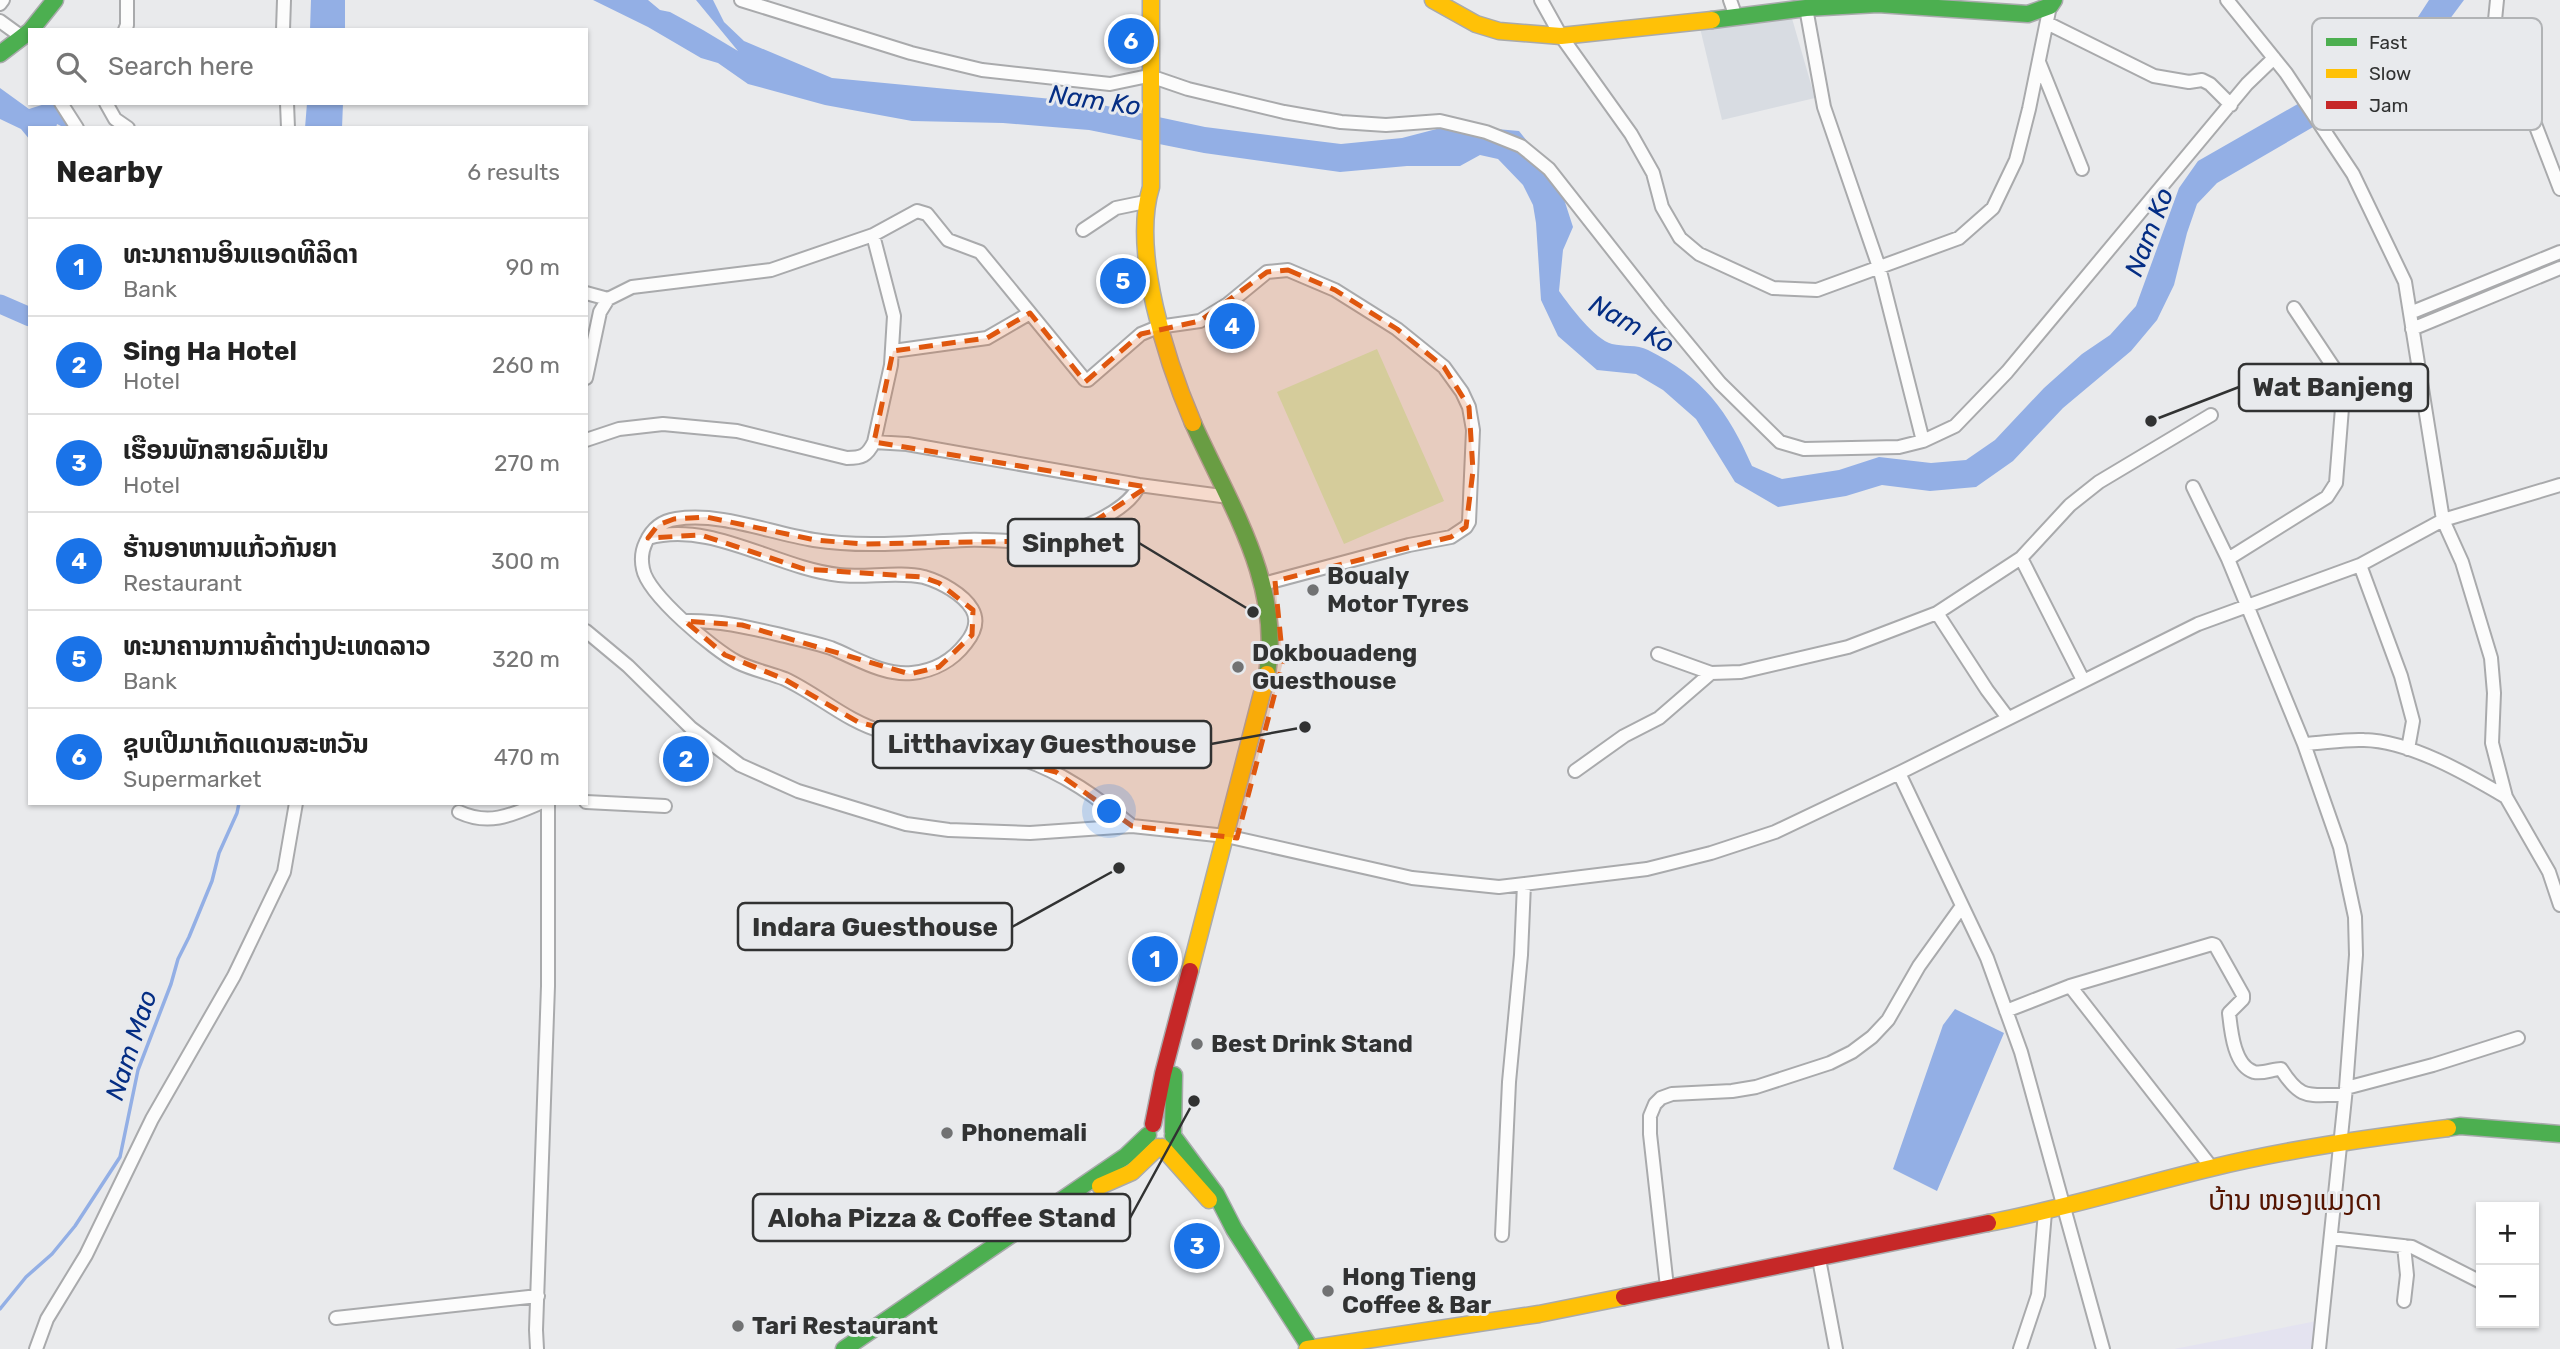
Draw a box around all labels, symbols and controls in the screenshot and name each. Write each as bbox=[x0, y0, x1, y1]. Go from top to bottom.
pin: 6 bbox=[1108, 15, 1154, 67]
legend bbox=[2312, 18, 2542, 130]
search box bbox=[28, 28, 588, 105]
text: Fast bbox=[2369, 31, 2408, 54]
icon: search bbox=[52, 48, 90, 86]
text: Search here bbox=[108, 51, 254, 82]
text: Slow bbox=[2369, 62, 2411, 85]
water label: Nam Ko bbox=[1047, 79, 1143, 122]
text: Jam bbox=[2369, 94, 2408, 117]
text: Nearby bbox=[56, 154, 163, 190]
text: 6 results bbox=[467, 158, 560, 186]
water label: Nam Ko bbox=[2118, 184, 2180, 281]
text: ທະນາຄານອິນແອດທີລິດາ bbox=[123, 239, 358, 270]
text: 1 bbox=[73, 253, 85, 281]
text: 90 m bbox=[506, 253, 560, 281]
pin: 5 bbox=[1100, 255, 1146, 307]
text: Bank bbox=[123, 275, 177, 303]
water label: Nam Ko bbox=[1584, 289, 1680, 360]
pin: 4 bbox=[1209, 300, 1255, 352]
text: Sing Ha Hotel bbox=[123, 336, 297, 367]
text: 2 bbox=[72, 351, 86, 379]
text: 260 m bbox=[492, 351, 560, 379]
callout: Wat Banjeng bbox=[2239, 364, 2428, 411]
text: Hotel bbox=[123, 367, 180, 395]
text: Wat Banjeng bbox=[2253, 372, 2413, 403]
text: ເຮືອນພັກສາຍລົມເຢັນ bbox=[123, 435, 329, 466]
text: 3 bbox=[71, 449, 87, 477]
text: 270 m bbox=[494, 449, 560, 477]
text: Hotel bbox=[123, 471, 180, 499]
callout: Sinphet bbox=[1008, 519, 1139, 566]
text: Sinphet bbox=[1022, 528, 1124, 559]
text: ຮ້ານອາຫານແກ້ວກັນຍາ bbox=[123, 533, 337, 564]
text: 4 bbox=[71, 547, 87, 575]
text: 300 m bbox=[491, 547, 560, 575]
place label: Boualy Motor Tyres bbox=[1327, 562, 1469, 618]
text: Restaurant bbox=[123, 569, 242, 597]
marker: Boualy Motor Tyres bbox=[1305, 582, 1321, 598]
text: ທະນາຄານການຄ້າຕ່າງປະເທດລາວ bbox=[123, 631, 431, 662]
place label: Dokbouadeng Guesthouse bbox=[1252, 639, 1417, 695]
text: 5 bbox=[72, 645, 86, 673]
text: 320 m bbox=[492, 645, 560, 673]
marker: Dokbouadeng Guesthouse bbox=[1230, 659, 1246, 675]
text: Bank bbox=[123, 667, 177, 695]
callout: Litthavixay Guesthouse bbox=[873, 721, 1211, 768]
text: ຊຸບເປີມາເກັດແດນສະຫວັນ bbox=[123, 729, 369, 760]
text: Litthavixay Guesthouse bbox=[888, 729, 1196, 760]
pin: 2 bbox=[663, 733, 709, 785]
text: 6 bbox=[72, 743, 86, 771]
text: 470 m bbox=[494, 743, 560, 771]
text: Supermarket bbox=[123, 765, 261, 793]
your location bbox=[1092, 794, 1126, 828]
callout: Indara Guesthouse bbox=[738, 903, 1012, 950]
text: Indara Guesthouse bbox=[752, 912, 998, 943]
pin: 1 bbox=[1132, 933, 1178, 985]
water label: Nam Mao bbox=[99, 986, 164, 1104]
place label: Best Drink Stand bbox=[1211, 1030, 1413, 1058]
marker: Best Drink Stand bbox=[1189, 1036, 1205, 1052]
place label: Phonemali bbox=[961, 1119, 1087, 1147]
marker: Phonemali bbox=[939, 1125, 955, 1141]
district label: ບ້ານ ໜອງແມງດາ bbox=[2208, 1184, 2382, 1217]
callout: Aloha Pizza & Coffee Stand bbox=[753, 1194, 1130, 1241]
map controls bbox=[2476, 1202, 2539, 1328]
button: + bbox=[2476, 1202, 2539, 1265]
text: Aloha Pizza & Coffee Stand bbox=[768, 1203, 1116, 1234]
pin: 3 bbox=[1174, 1220, 1220, 1272]
place label: Hong Tieng Coffee & Bar bbox=[1342, 1263, 1491, 1319]
button: − bbox=[2476, 1265, 2539, 1328]
marker: Hong Tieng Coffee & Bar bbox=[1320, 1283, 1336, 1299]
place label: Tari Restaurant bbox=[752, 1312, 938, 1340]
marker: Tari Restaurant bbox=[730, 1318, 746, 1334]

